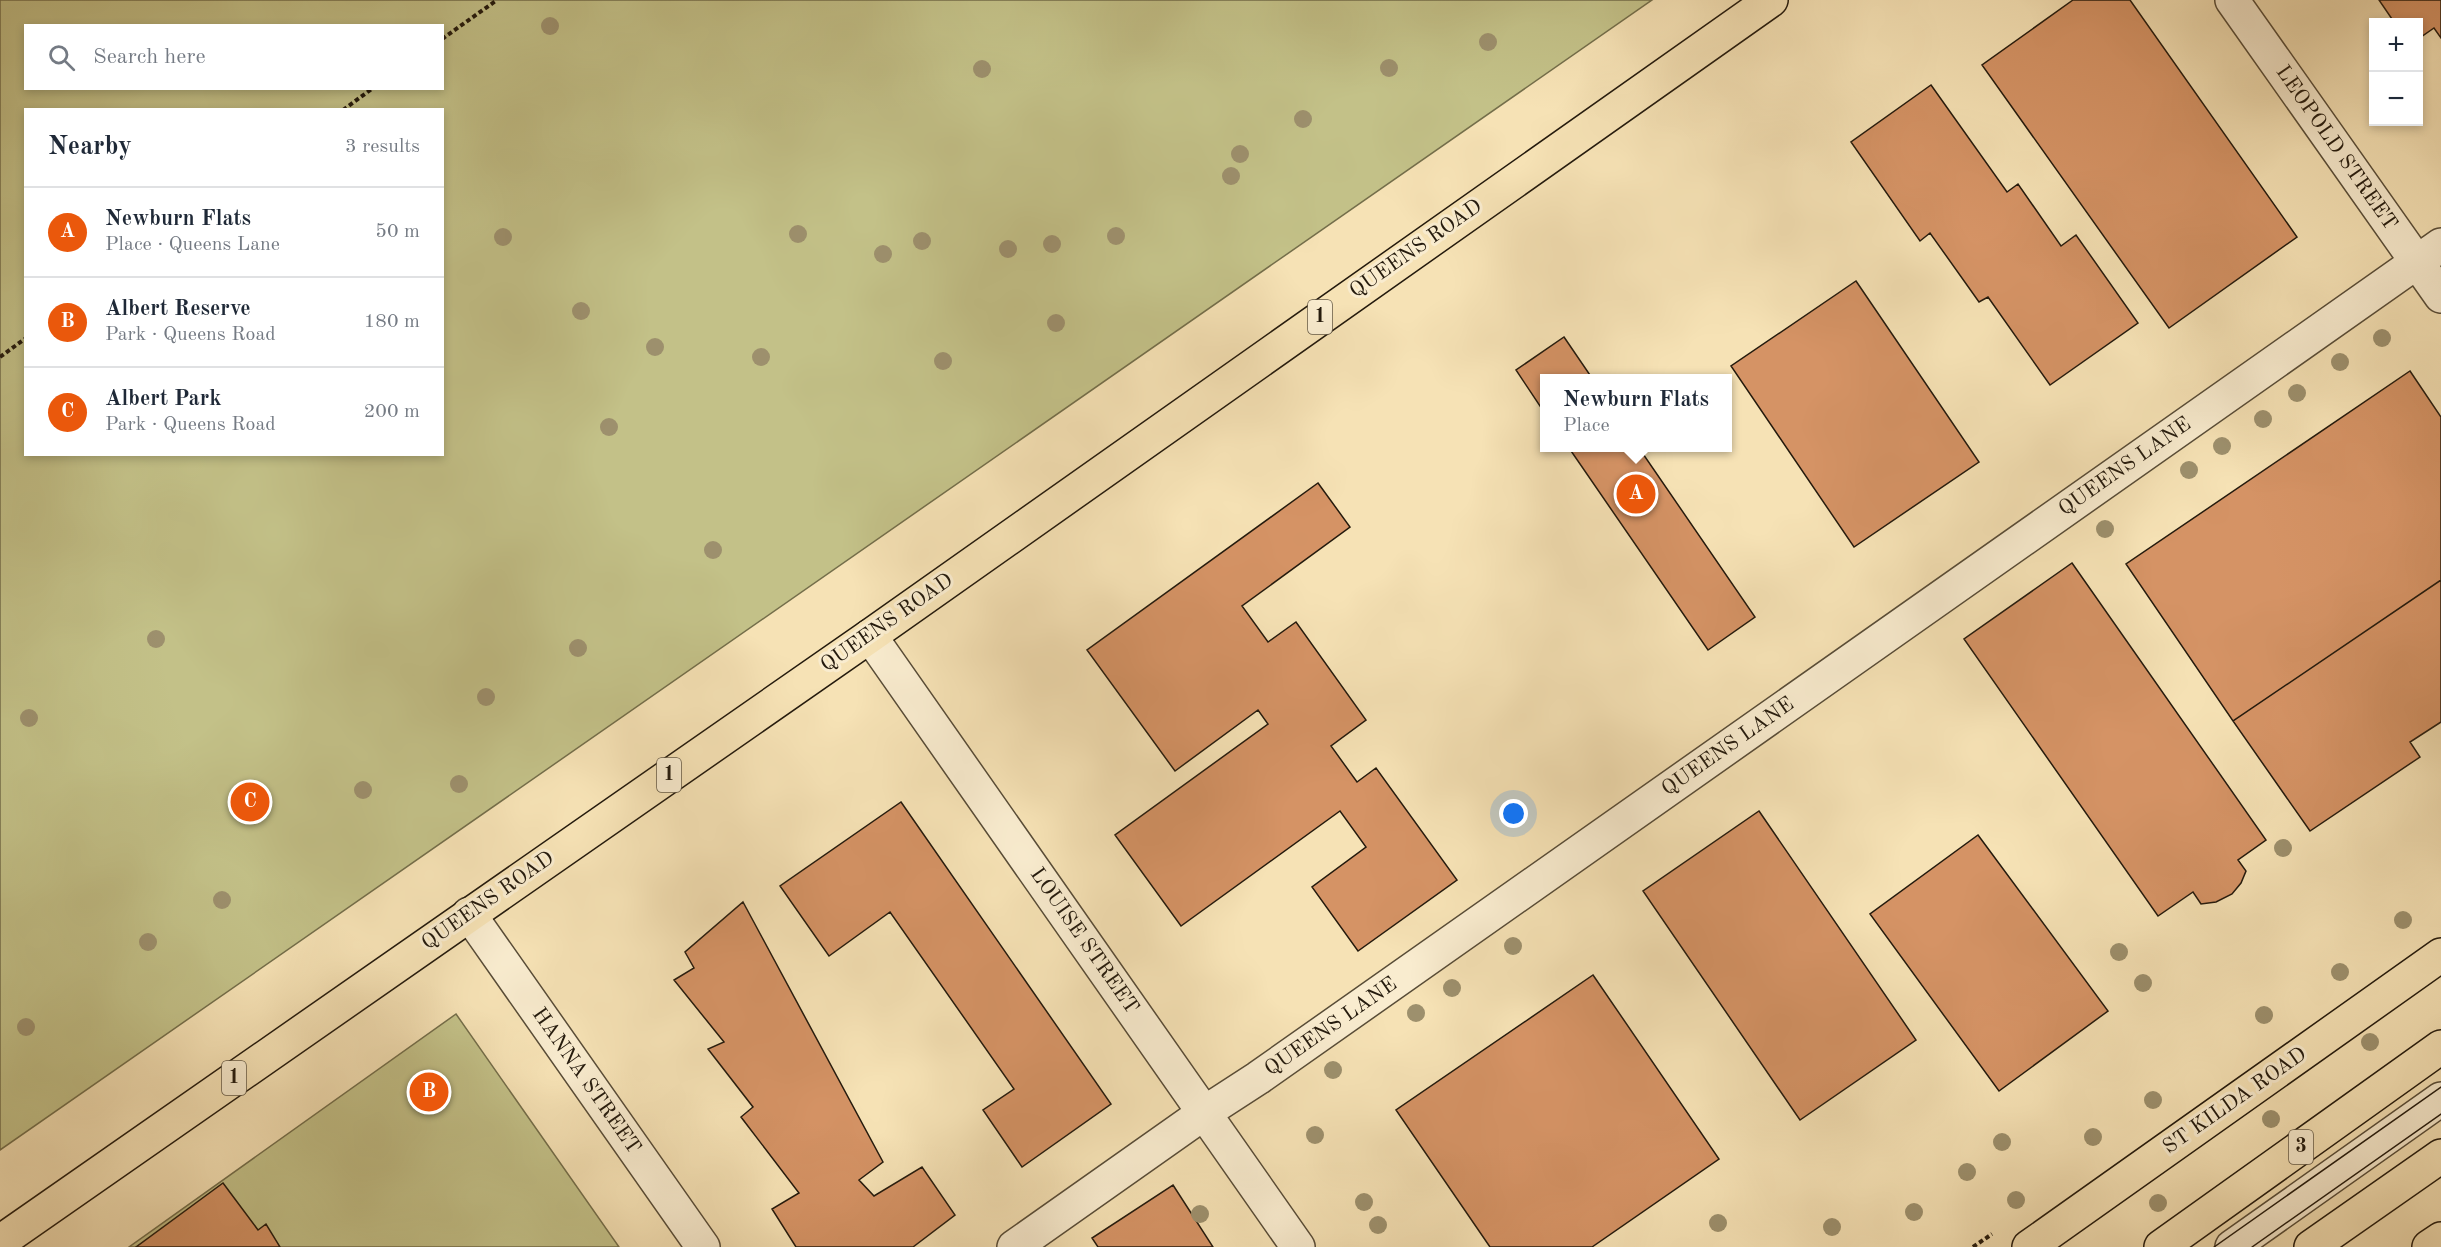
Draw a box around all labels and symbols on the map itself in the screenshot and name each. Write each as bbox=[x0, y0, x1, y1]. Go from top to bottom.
street label: LEOPOLD STREET bbox=[2271, 62, 2401, 234]
street label: QUEENS ROAD bbox=[1346, 196, 1486, 302]
road number: 1 bbox=[1308, 300, 1332, 334]
street label: QUEENS LANE bbox=[2055, 414, 2195, 520]
pin: A bbox=[1616, 472, 1656, 516]
street label: QUEENS ROAD bbox=[817, 570, 957, 676]
street label: QUEENS LANE bbox=[1658, 694, 1798, 800]
road number: 1 bbox=[657, 758, 681, 792]
pin: C bbox=[230, 780, 270, 824]
your location bbox=[1499, 799, 1528, 828]
street label: QUEENS ROAD bbox=[418, 848, 558, 954]
street label: LOUISE STREET bbox=[1026, 864, 1142, 1018]
street label: QUEENS LANE bbox=[1261, 974, 1401, 1080]
street label: HANNA STREET bbox=[528, 1004, 644, 1158]
street label: ST KILDA ROAD bbox=[2159, 1044, 2311, 1158]
road number: 1 bbox=[222, 1061, 246, 1095]
pin: B bbox=[410, 1070, 448, 1114]
road number: 3 bbox=[2289, 1130, 2313, 1164]

